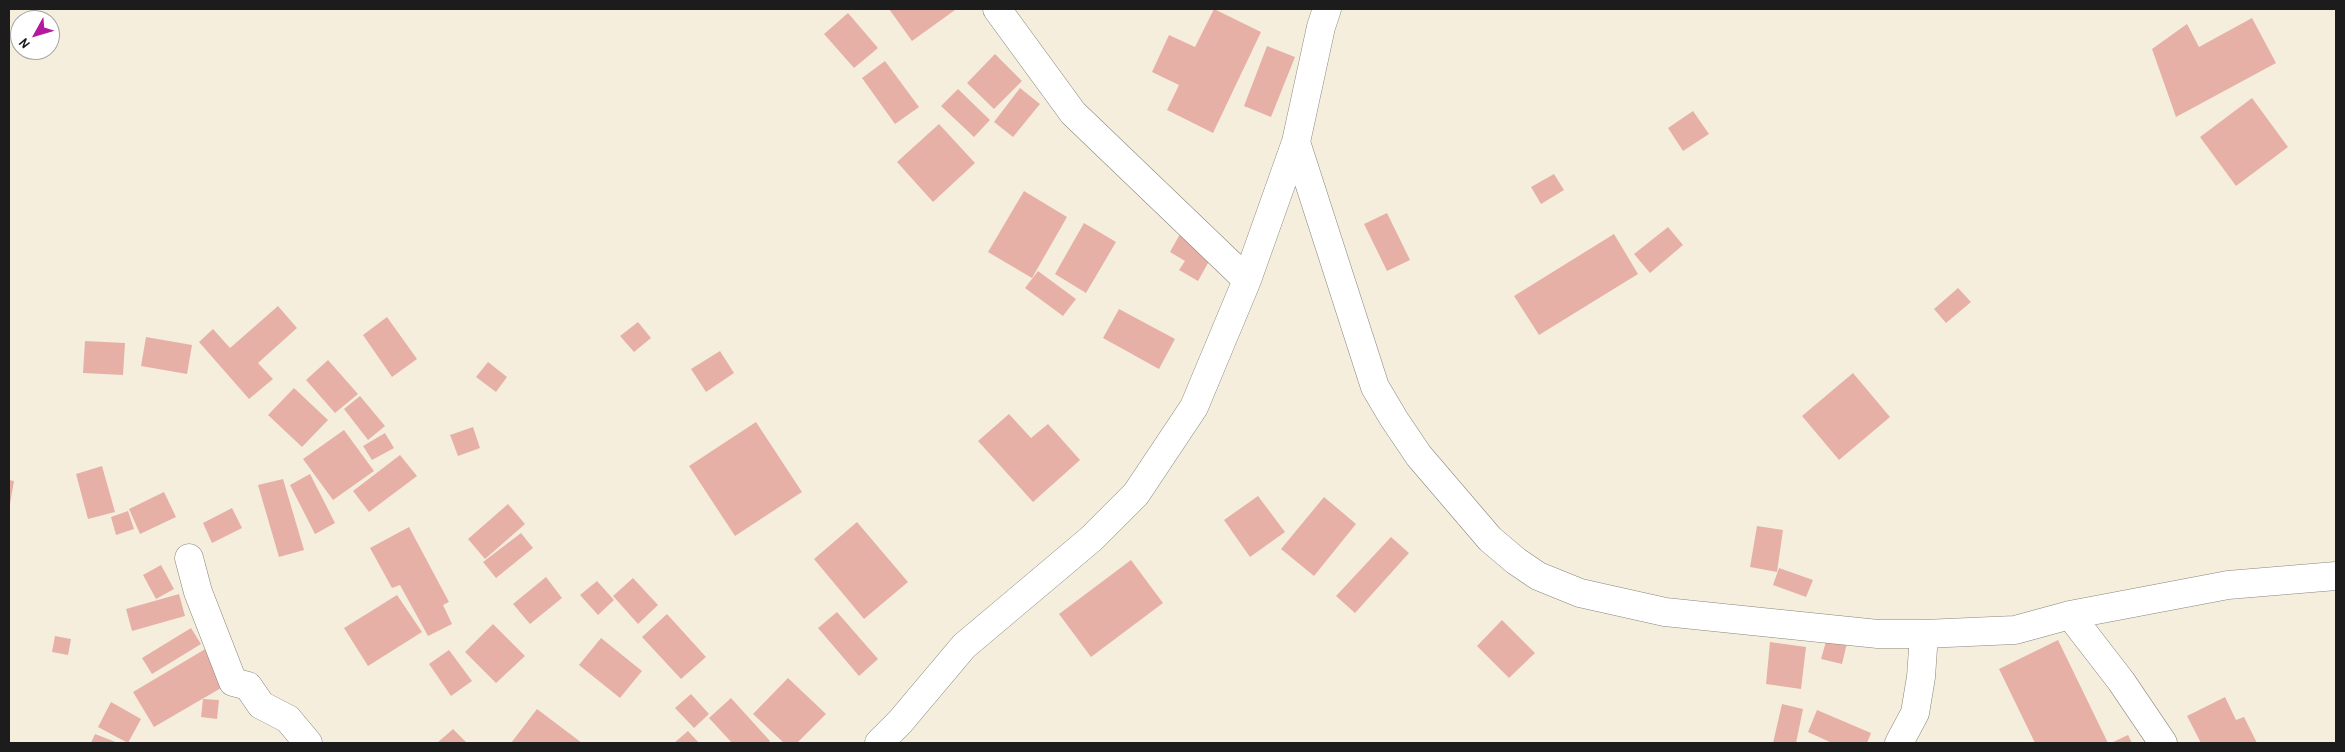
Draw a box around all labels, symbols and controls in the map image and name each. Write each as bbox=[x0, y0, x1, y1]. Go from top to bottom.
north arrow bbox=[10, 10, 60, 60]
text: N bbox=[14, 35, 33, 53]

